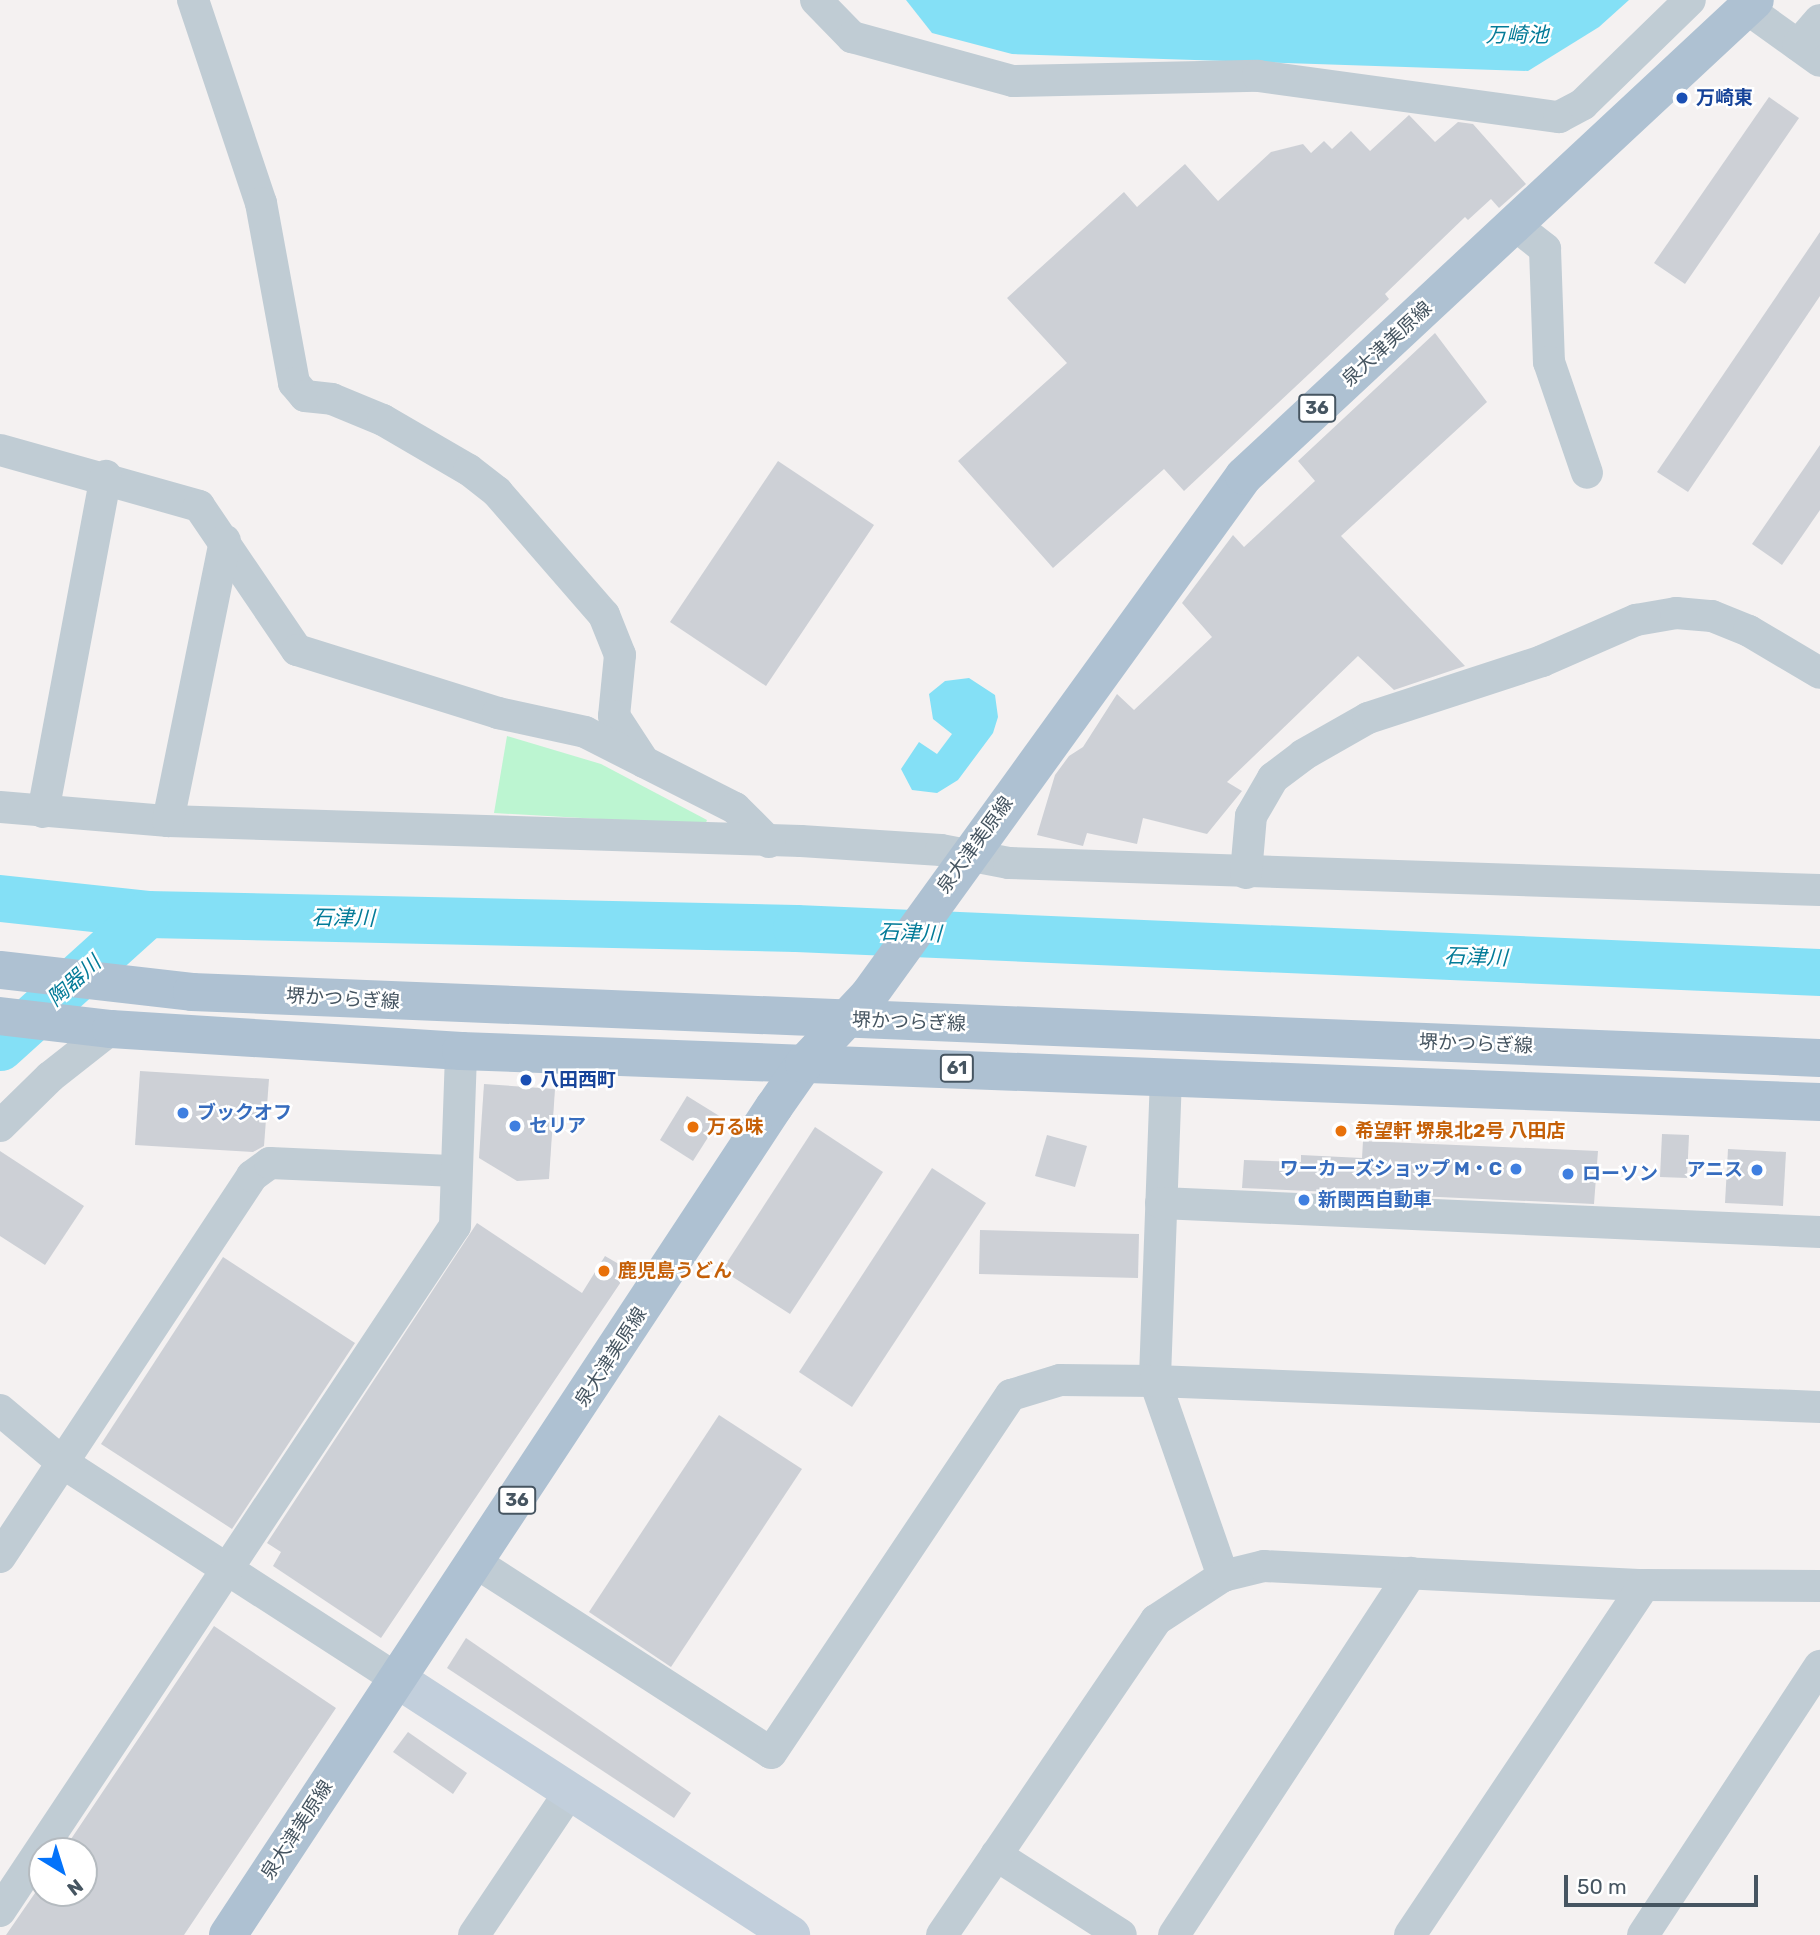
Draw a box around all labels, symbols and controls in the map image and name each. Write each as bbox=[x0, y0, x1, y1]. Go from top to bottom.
water label: 万崎池 bbox=[1486, 22, 1548, 48]
place label: 万崎東 bbox=[1696, 87, 1753, 109]
marker: 万崎東 bbox=[1674, 90, 1690, 106]
street label: 泉大津美原線 bbox=[1338, 297, 1436, 391]
road number: 36 bbox=[1298, 394, 1336, 422]
street label: 泉大津美原線 bbox=[932, 792, 1018, 898]
water label: 石津川 bbox=[311, 905, 375, 931]
water label: 石津川 bbox=[878, 919, 942, 947]
water label: 石津川 bbox=[1444, 943, 1508, 971]
water label: 陶器川 bbox=[42, 951, 106, 1011]
street label: 堺かつらぎ線 bbox=[285, 985, 401, 1013]
street label: 堺かつらぎ線 bbox=[852, 1009, 966, 1035]
street label: 堺かつらぎ線 bbox=[1419, 1031, 1533, 1057]
road number: 61 bbox=[940, 1054, 974, 1083]
place label: 八田西町 bbox=[540, 1069, 616, 1091]
marker: 八田西町 bbox=[518, 1072, 534, 1088]
place label: ブックオフ bbox=[197, 1102, 292, 1124]
marker: ブックオフ bbox=[175, 1105, 191, 1121]
place label: セリア bbox=[529, 1115, 586, 1137]
place label: 万る味 bbox=[707, 1116, 764, 1138]
marker: セリア bbox=[507, 1118, 523, 1134]
marker: 万る味 bbox=[685, 1119, 701, 1135]
place label: 希望軒 堺泉北2号 八田店 bbox=[1355, 1120, 1565, 1142]
marker: 希望軒 堺泉北2号 八田店 bbox=[1333, 1123, 1349, 1139]
place label: ワーカーズショップ M・C bbox=[1279, 1158, 1502, 1180]
place label: アニス bbox=[1686, 1159, 1743, 1181]
marker: ワーカーズショップ M・C bbox=[1508, 1161, 1524, 1177]
marker: アニス bbox=[1749, 1162, 1765, 1178]
place label: ローソン bbox=[1582, 1163, 1658, 1185]
marker: ローソン bbox=[1560, 1166, 1576, 1182]
place label: 新関西自動車 bbox=[1318, 1189, 1432, 1211]
marker: 新関西自動車 bbox=[1296, 1192, 1312, 1208]
place label: 鹿児島うどん bbox=[618, 1260, 732, 1282]
marker: 鹿児島うどん bbox=[596, 1263, 612, 1279]
street label: 泉大津美原線 bbox=[570, 1303, 652, 1411]
road number: 36 bbox=[498, 1485, 536, 1514]
street label: 泉大津美原線 bbox=[256, 1776, 338, 1884]
north arrow bbox=[28, 1837, 98, 1907]
scale bar bbox=[1568, 1862, 1762, 1906]
text: N bbox=[63, 1874, 87, 1901]
text: 50 m bbox=[1577, 1874, 1627, 1899]

